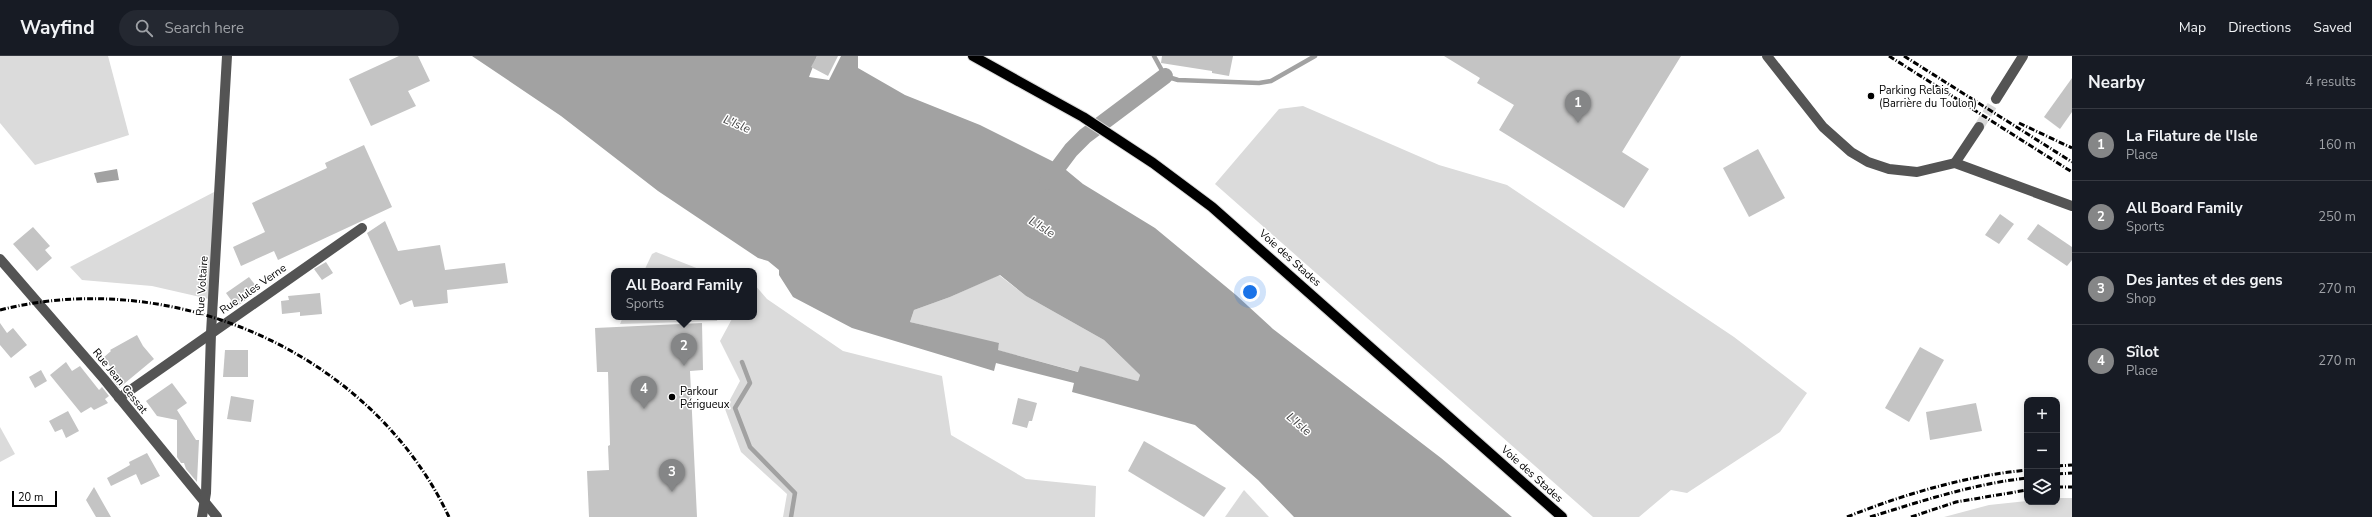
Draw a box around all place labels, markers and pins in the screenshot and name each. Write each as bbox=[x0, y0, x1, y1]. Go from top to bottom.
place label: Parking Relais (Barrière du Toulon) bbox=[1879, 83, 1977, 111]
pin: 1 bbox=[1565, 90, 1591, 123]
marker: Parking Relais (Barrière du Toulon) bbox=[1866, 91, 1876, 101]
pin: 2 bbox=[671, 333, 697, 366]
pin: 4 bbox=[631, 376, 657, 409]
place label: Parkour Périgueux bbox=[680, 384, 730, 412]
marker: Parkour Périgueux bbox=[667, 392, 677, 402]
pin: 3 bbox=[659, 459, 685, 492]

